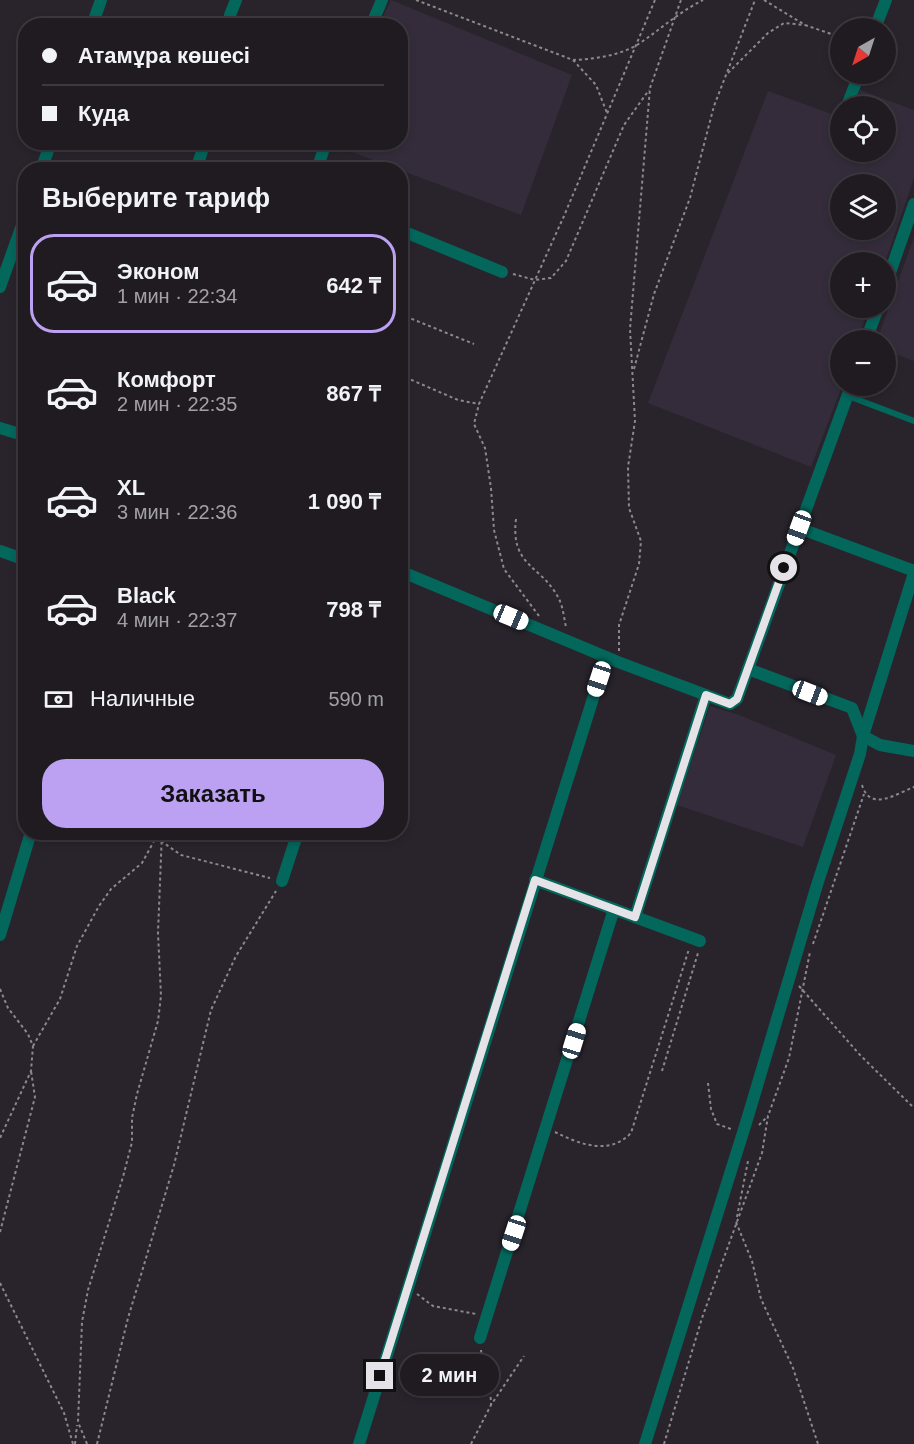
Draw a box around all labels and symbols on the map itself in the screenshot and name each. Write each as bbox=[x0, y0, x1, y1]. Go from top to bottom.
north arrow bbox=[830, 18, 896, 84]
car bbox=[784, 508, 814, 548]
route start bbox=[770, 554, 797, 581]
car bbox=[491, 602, 531, 632]
car bbox=[585, 659, 613, 699]
car bbox=[790, 678, 830, 708]
car bbox=[560, 1021, 588, 1061]
car bbox=[500, 1213, 528, 1253]
callout: 2 мин bbox=[401, 1355, 500, 1397]
route end bbox=[366, 1362, 393, 1389]

